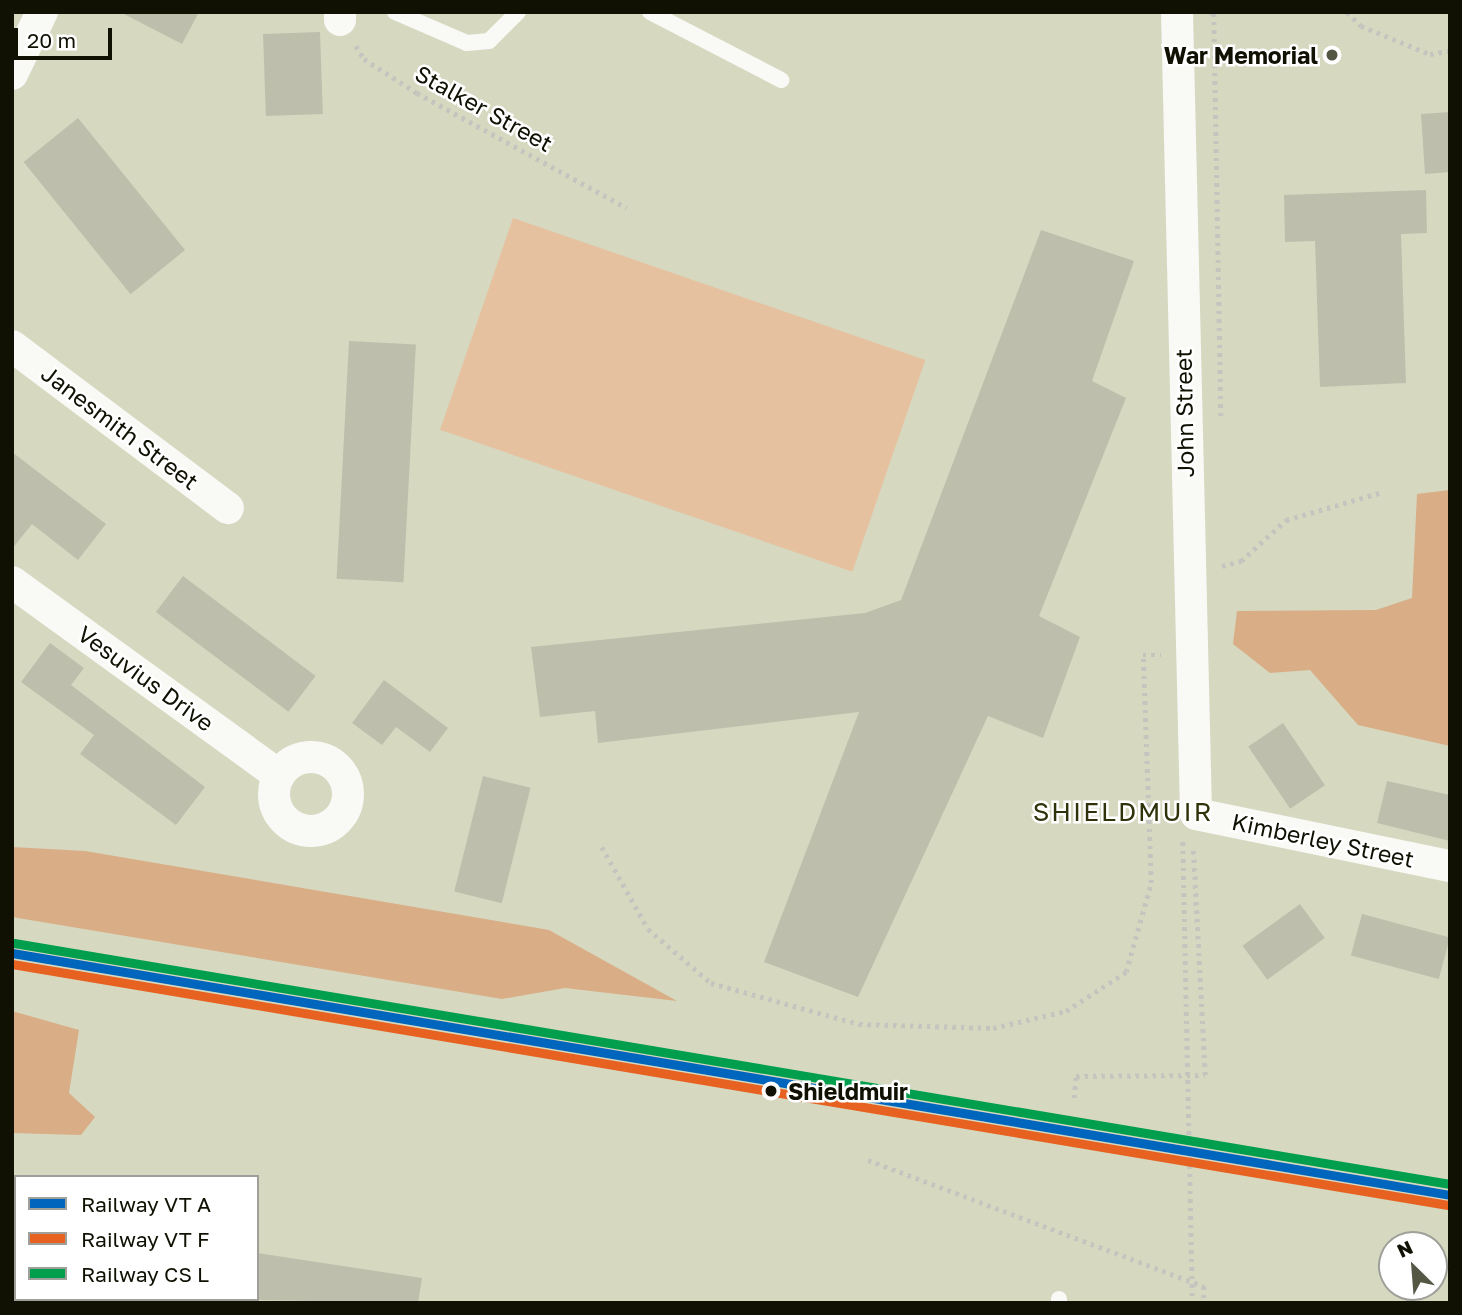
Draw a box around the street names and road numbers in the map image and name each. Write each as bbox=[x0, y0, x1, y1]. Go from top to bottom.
street label: Stalker Street bbox=[411, 59, 557, 157]
street label: John Street bbox=[1169, 348, 1199, 478]
street label: Janesmith Street bbox=[36, 359, 204, 495]
street label: Vesuvius Drive bbox=[73, 619, 219, 737]
street label: Kimberley Street bbox=[1229, 807, 1417, 873]

